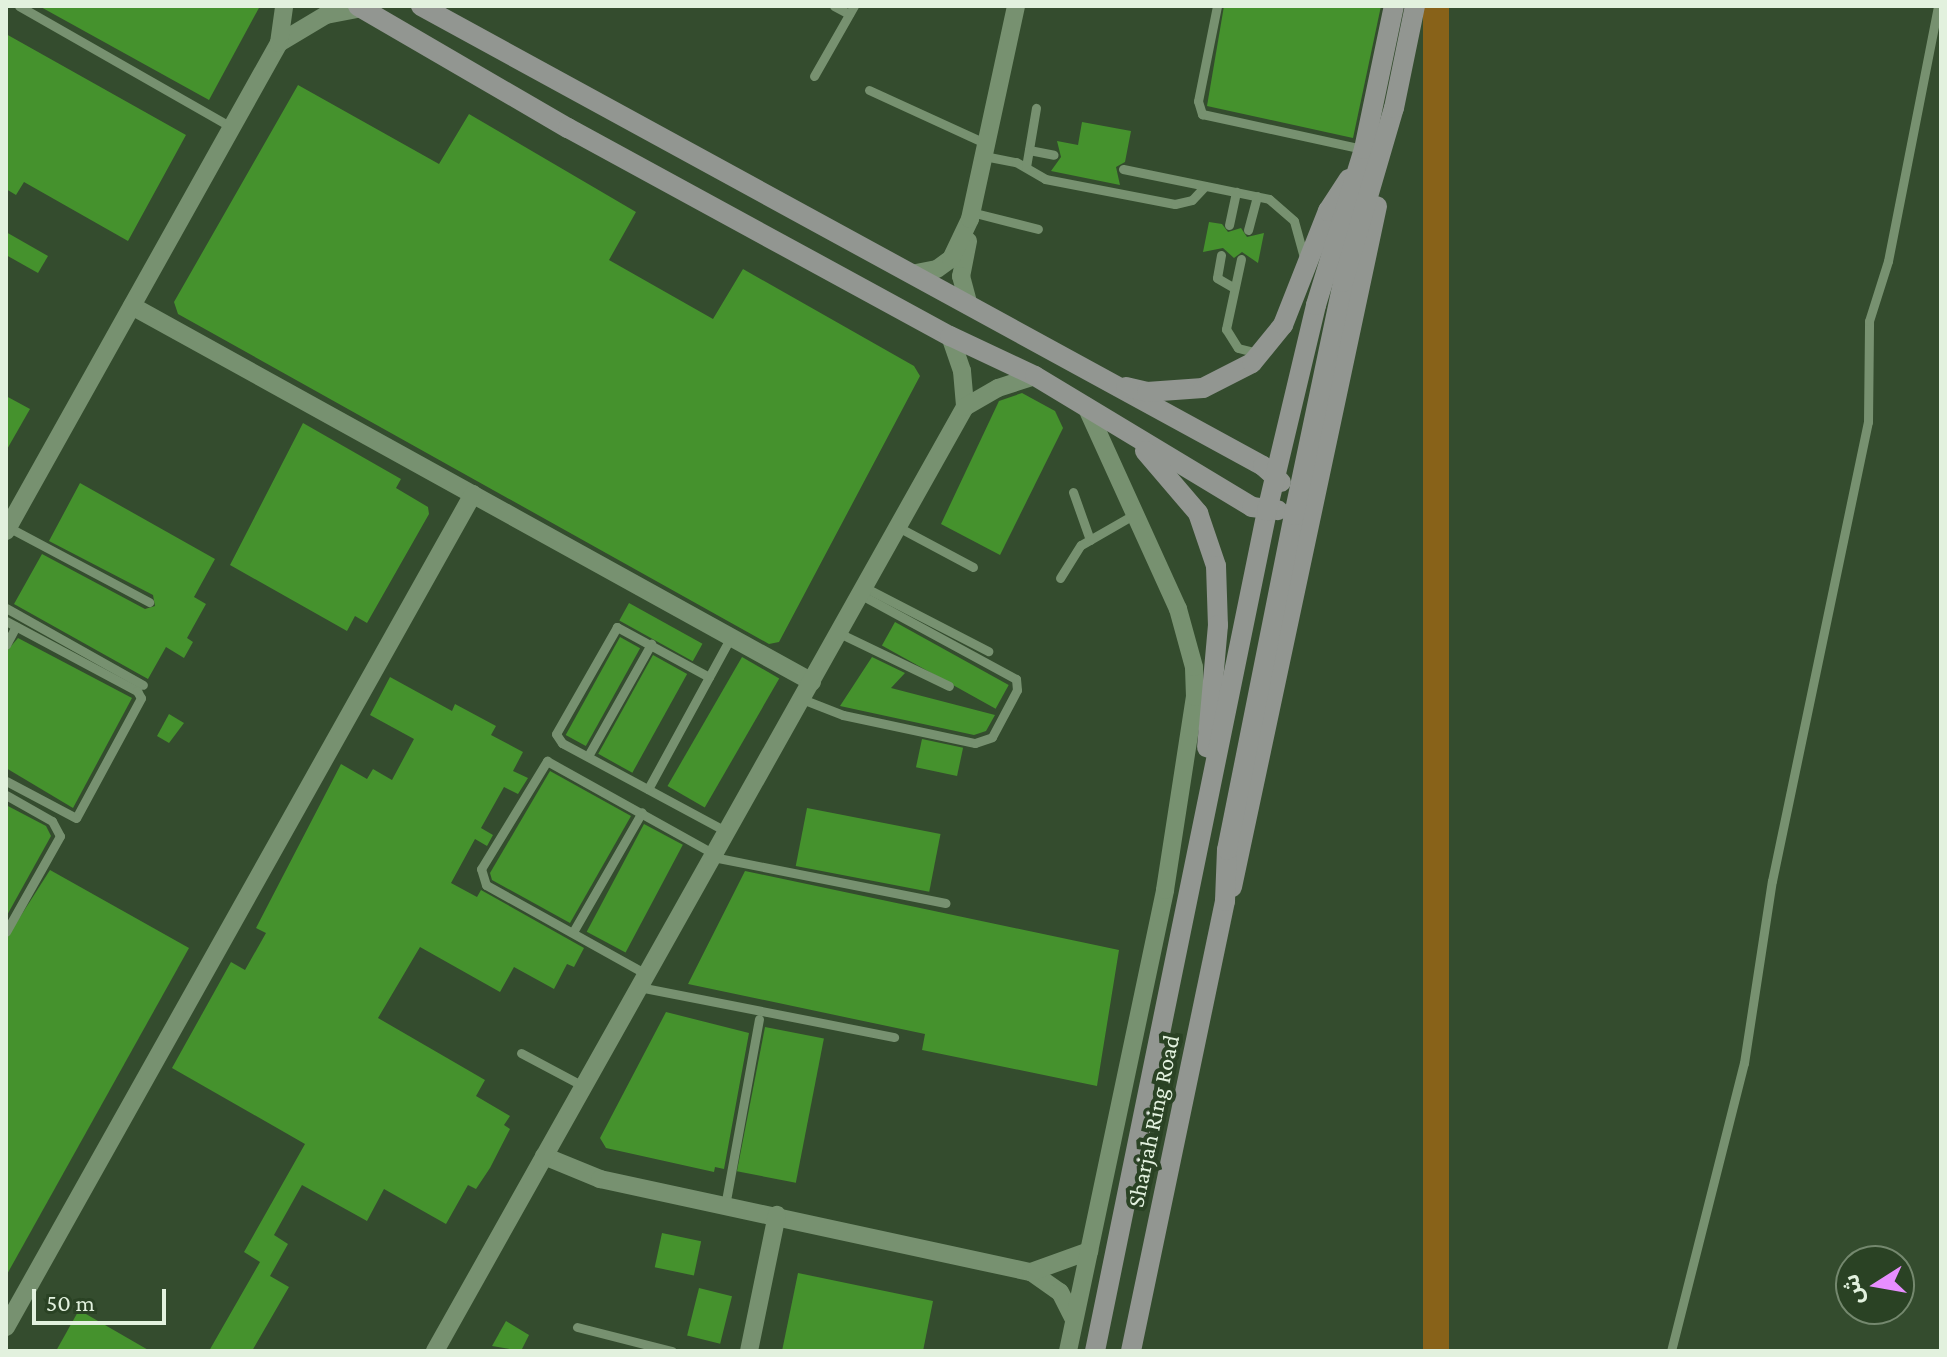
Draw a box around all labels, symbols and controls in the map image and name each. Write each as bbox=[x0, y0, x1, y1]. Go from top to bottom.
street label: Sharjah Ring Road bbox=[1121, 1032, 1185, 1210]
north arrow bbox=[1835, 1245, 1915, 1325]
text: ش bbox=[1838, 1272, 1868, 1306]
scale bar bbox=[36, 1273, 170, 1323]
text: 50 m bbox=[46, 1289, 95, 1316]

